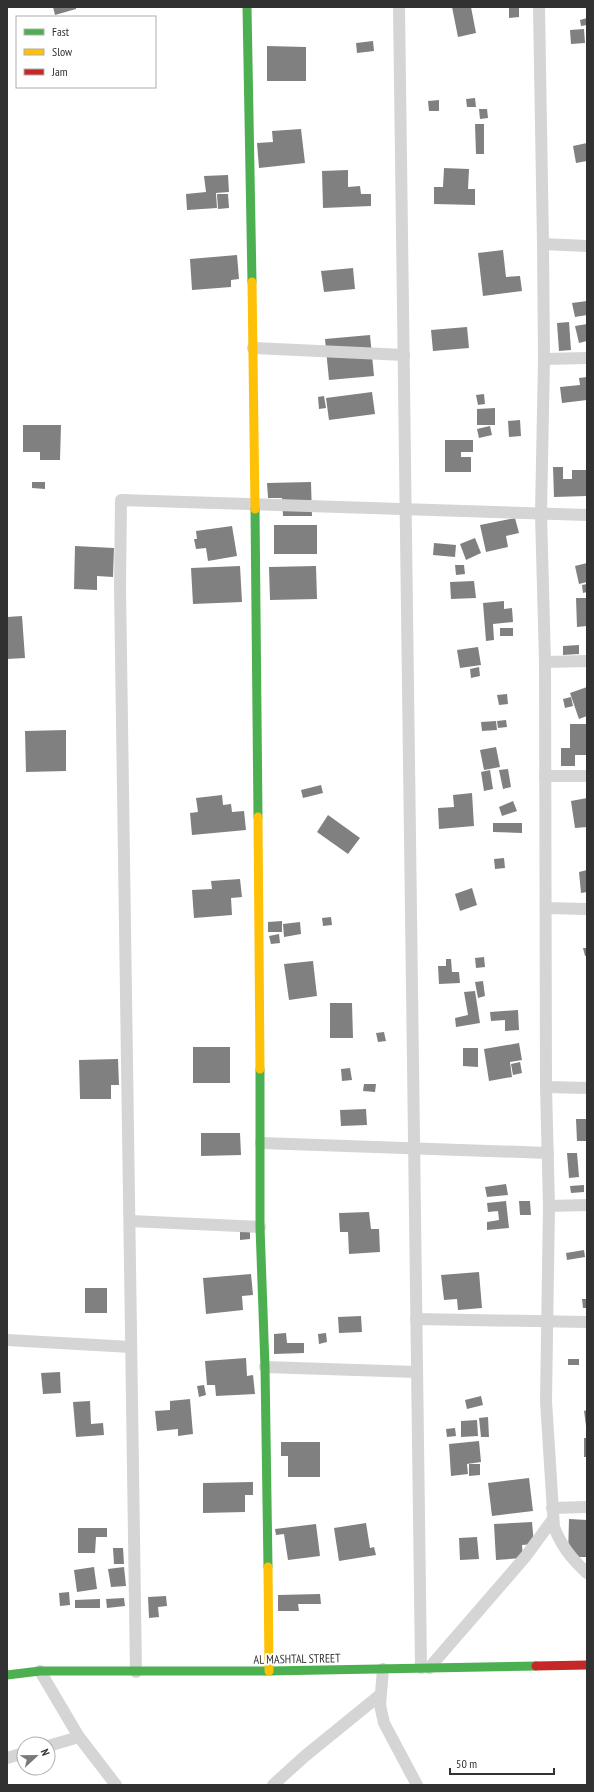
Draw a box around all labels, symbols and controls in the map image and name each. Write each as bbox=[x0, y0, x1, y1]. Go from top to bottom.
legend bbox=[16, 16, 156, 88]
text: Fast bbox=[52, 24, 70, 39]
text: Slow bbox=[52, 44, 73, 59]
text: Jam bbox=[51, 64, 68, 79]
street label: AL MASHTAL STREET bbox=[253, 1650, 341, 1667]
north arrow bbox=[16, 1736, 56, 1776]
text: N bbox=[38, 1747, 53, 1758]
scale bar bbox=[450, 1750, 554, 1776]
text: 50 m bbox=[456, 1756, 477, 1771]

